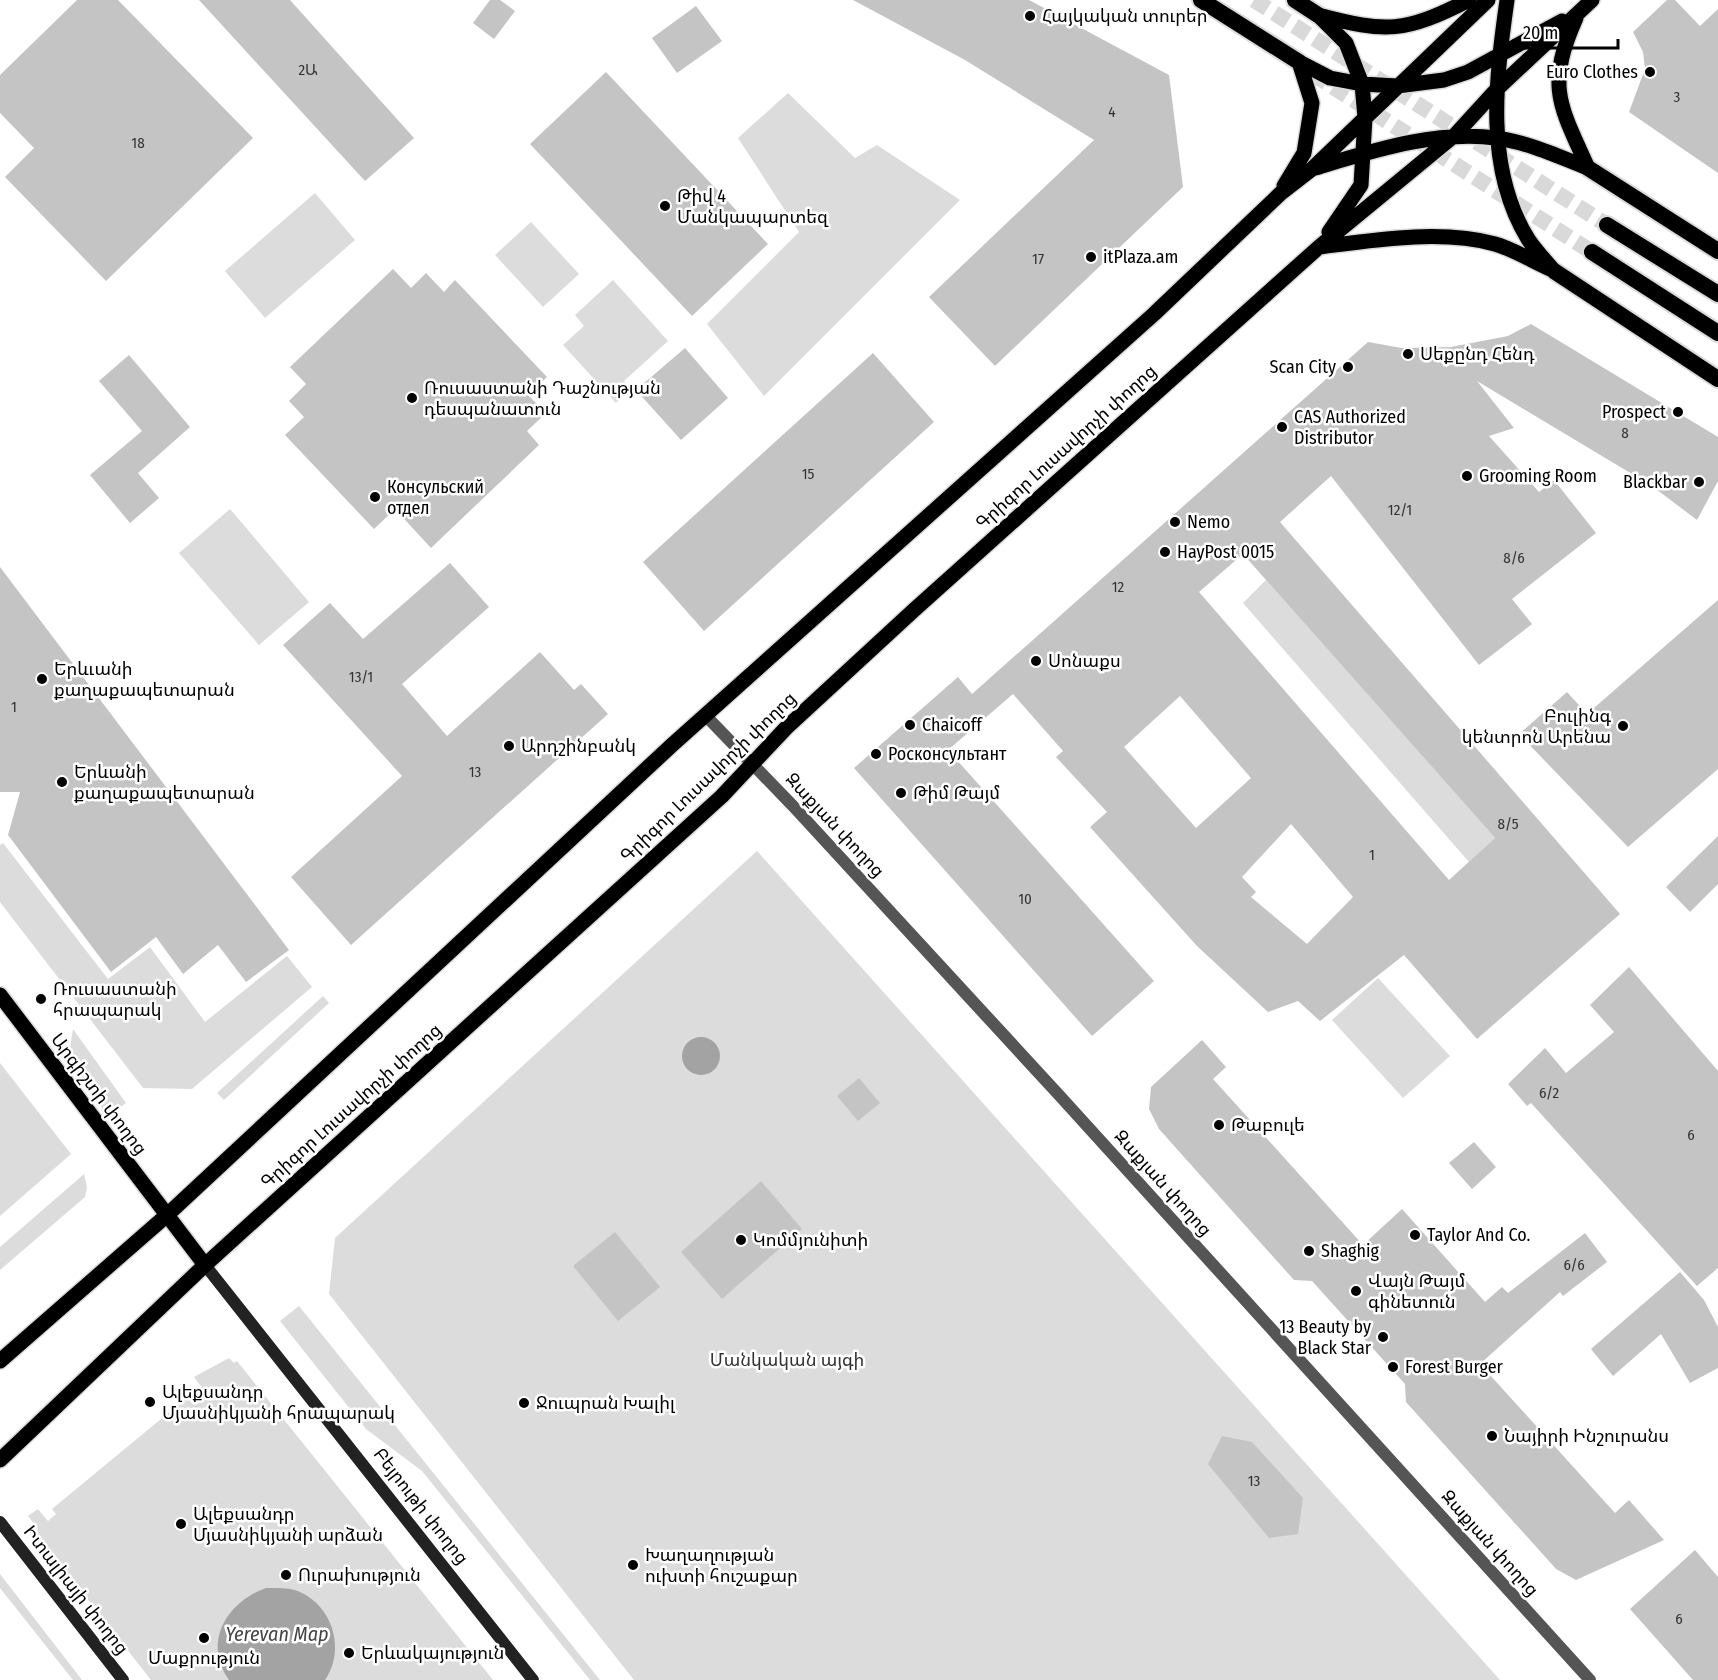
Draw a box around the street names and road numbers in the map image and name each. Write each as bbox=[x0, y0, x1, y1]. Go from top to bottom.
street label: Գրիգոր Լուսավորչի փողոց bbox=[971, 360, 1161, 534]
street label: Գրիգոր Լուսավորչի փողոց bbox=[616, 687, 800, 867]
street label: Զաքյան փողոց bbox=[781, 768, 889, 882]
street label: Գրիգոր Լուսավորչի փողոց bbox=[256, 1019, 446, 1193]
street label: Արգիշտի փողոց bbox=[46, 1029, 152, 1159]
street label: Զաքյան փողոց bbox=[1110, 1125, 1216, 1241]
street label: Բեյրութի փողոց bbox=[369, 1443, 473, 1569]
street label: Զաքյան փողոց bbox=[1437, 1485, 1543, 1601]
street label: Իտալիայի փողոց bbox=[19, 1521, 133, 1659]

